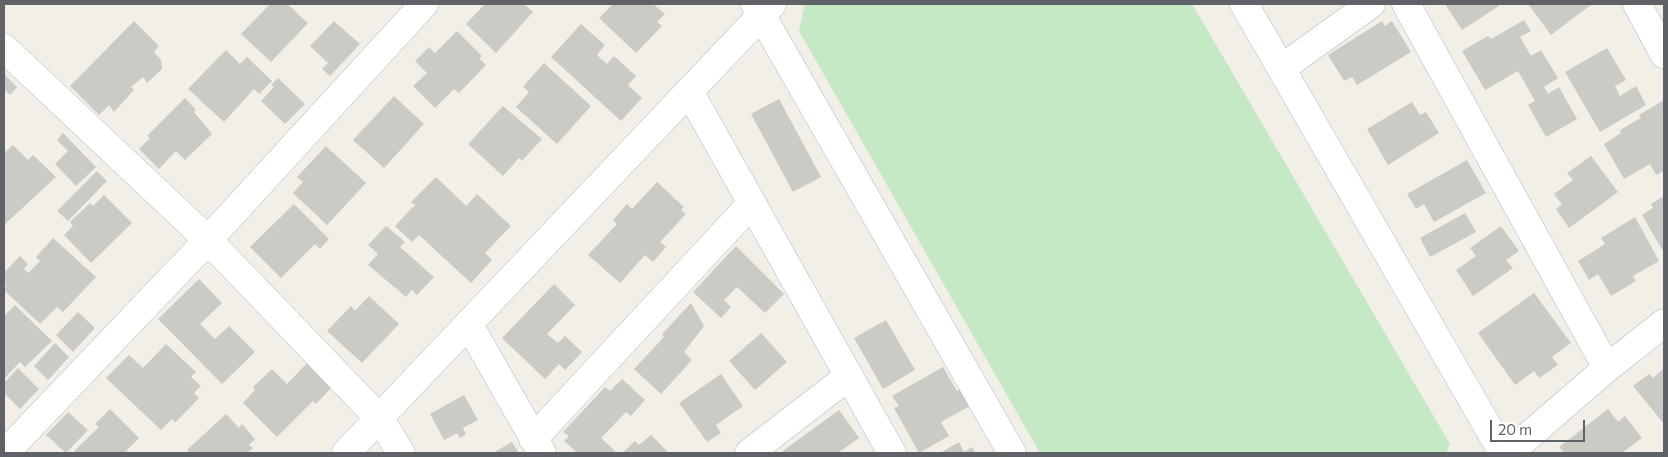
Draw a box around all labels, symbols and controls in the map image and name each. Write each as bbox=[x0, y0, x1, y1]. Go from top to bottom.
scale bar bbox=[1493, 410, 1588, 442]
text: 20 m bbox=[1498, 420, 1532, 438]

